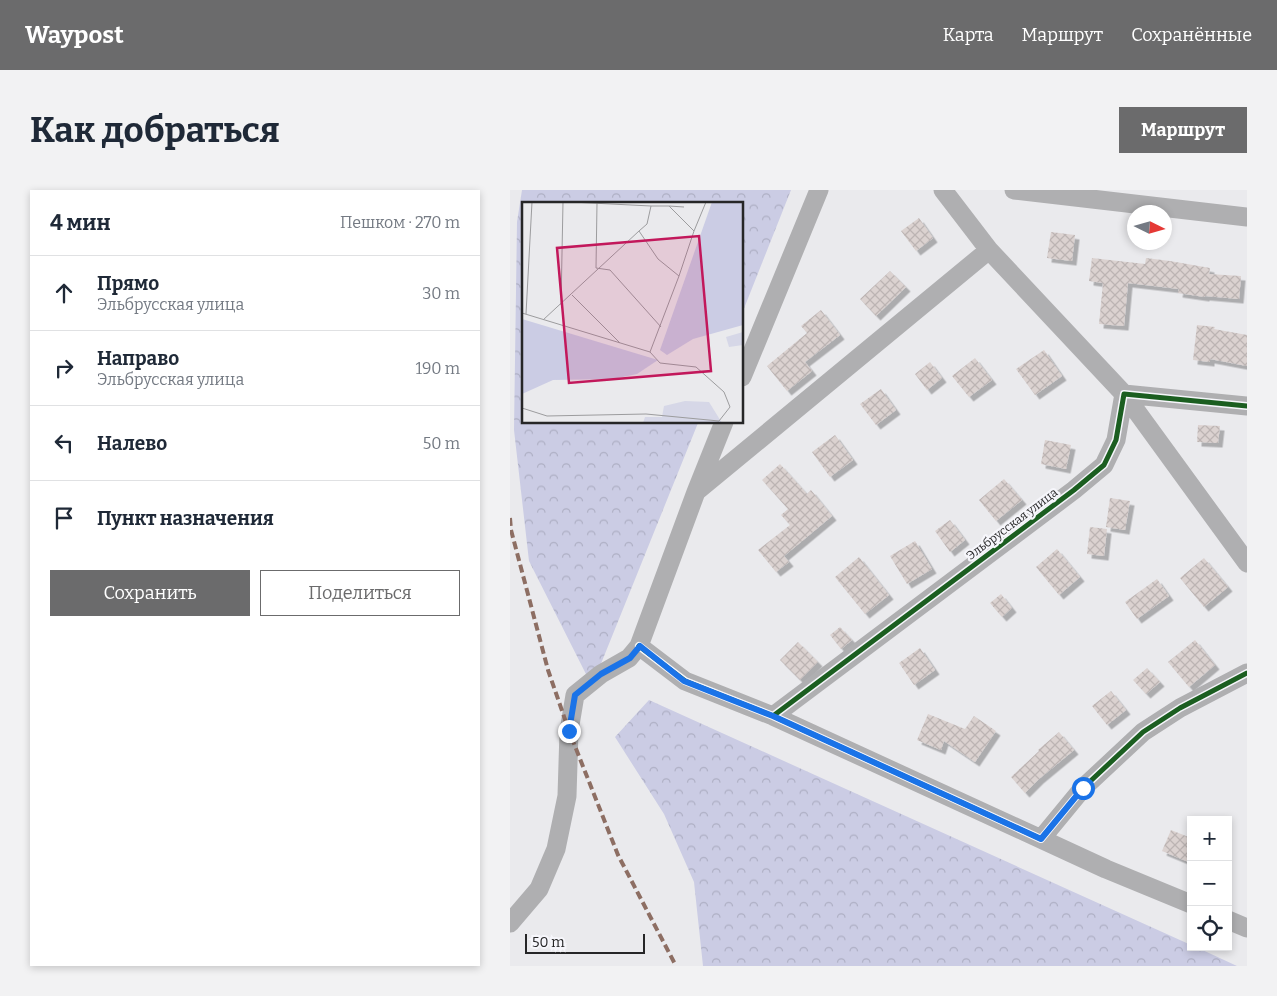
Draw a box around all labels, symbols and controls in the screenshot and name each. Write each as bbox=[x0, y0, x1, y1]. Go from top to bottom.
text: Waypost bbox=[25, 21, 124, 49]
text: Карта bbox=[943, 24, 994, 46]
text: Маршрут bbox=[1022, 24, 1103, 46]
text: Сохранённые bbox=[1131, 24, 1252, 46]
button: Маршрут bbox=[1119, 107, 1247, 153]
text: Как добраться bbox=[30, 109, 280, 151]
inset map bbox=[522, 202, 744, 424]
north arrow bbox=[1127, 205, 1172, 250]
text: 4 мин bbox=[50, 210, 111, 236]
text: Пешком · 270 m bbox=[340, 213, 460, 232]
text: Прямо bbox=[97, 272, 159, 295]
icon: ahead bbox=[50, 279, 78, 307]
text: 30 m bbox=[422, 284, 460, 303]
text: Эльбрусская улица bbox=[97, 295, 244, 314]
text: Направо bbox=[97, 347, 179, 370]
icon: right bbox=[50, 354, 78, 382]
text: 190 m bbox=[415, 359, 460, 378]
text: Эльбрусская улица bbox=[97, 370, 244, 389]
icon: left bbox=[50, 429, 78, 457]
text: Налево bbox=[97, 432, 167, 455]
text: 50 m bbox=[423, 434, 460, 453]
street label: Эльбрусская улица bbox=[964, 485, 1061, 563]
icon: arrive bbox=[50, 504, 78, 532]
text: Пункт назначения bbox=[97, 507, 274, 530]
button: Сохранить bbox=[50, 570, 250, 616]
button: Поделиться bbox=[260, 570, 460, 616]
route end bbox=[558, 720, 581, 743]
route start bbox=[1072, 777, 1095, 800]
map controls bbox=[1187, 816, 1232, 951]
button: + bbox=[1187, 816, 1232, 861]
button: − bbox=[1187, 861, 1232, 906]
button: locate bbox=[1187, 906, 1232, 951]
scale bar bbox=[525, 931, 645, 954]
text: 50 m bbox=[532, 934, 565, 951]

